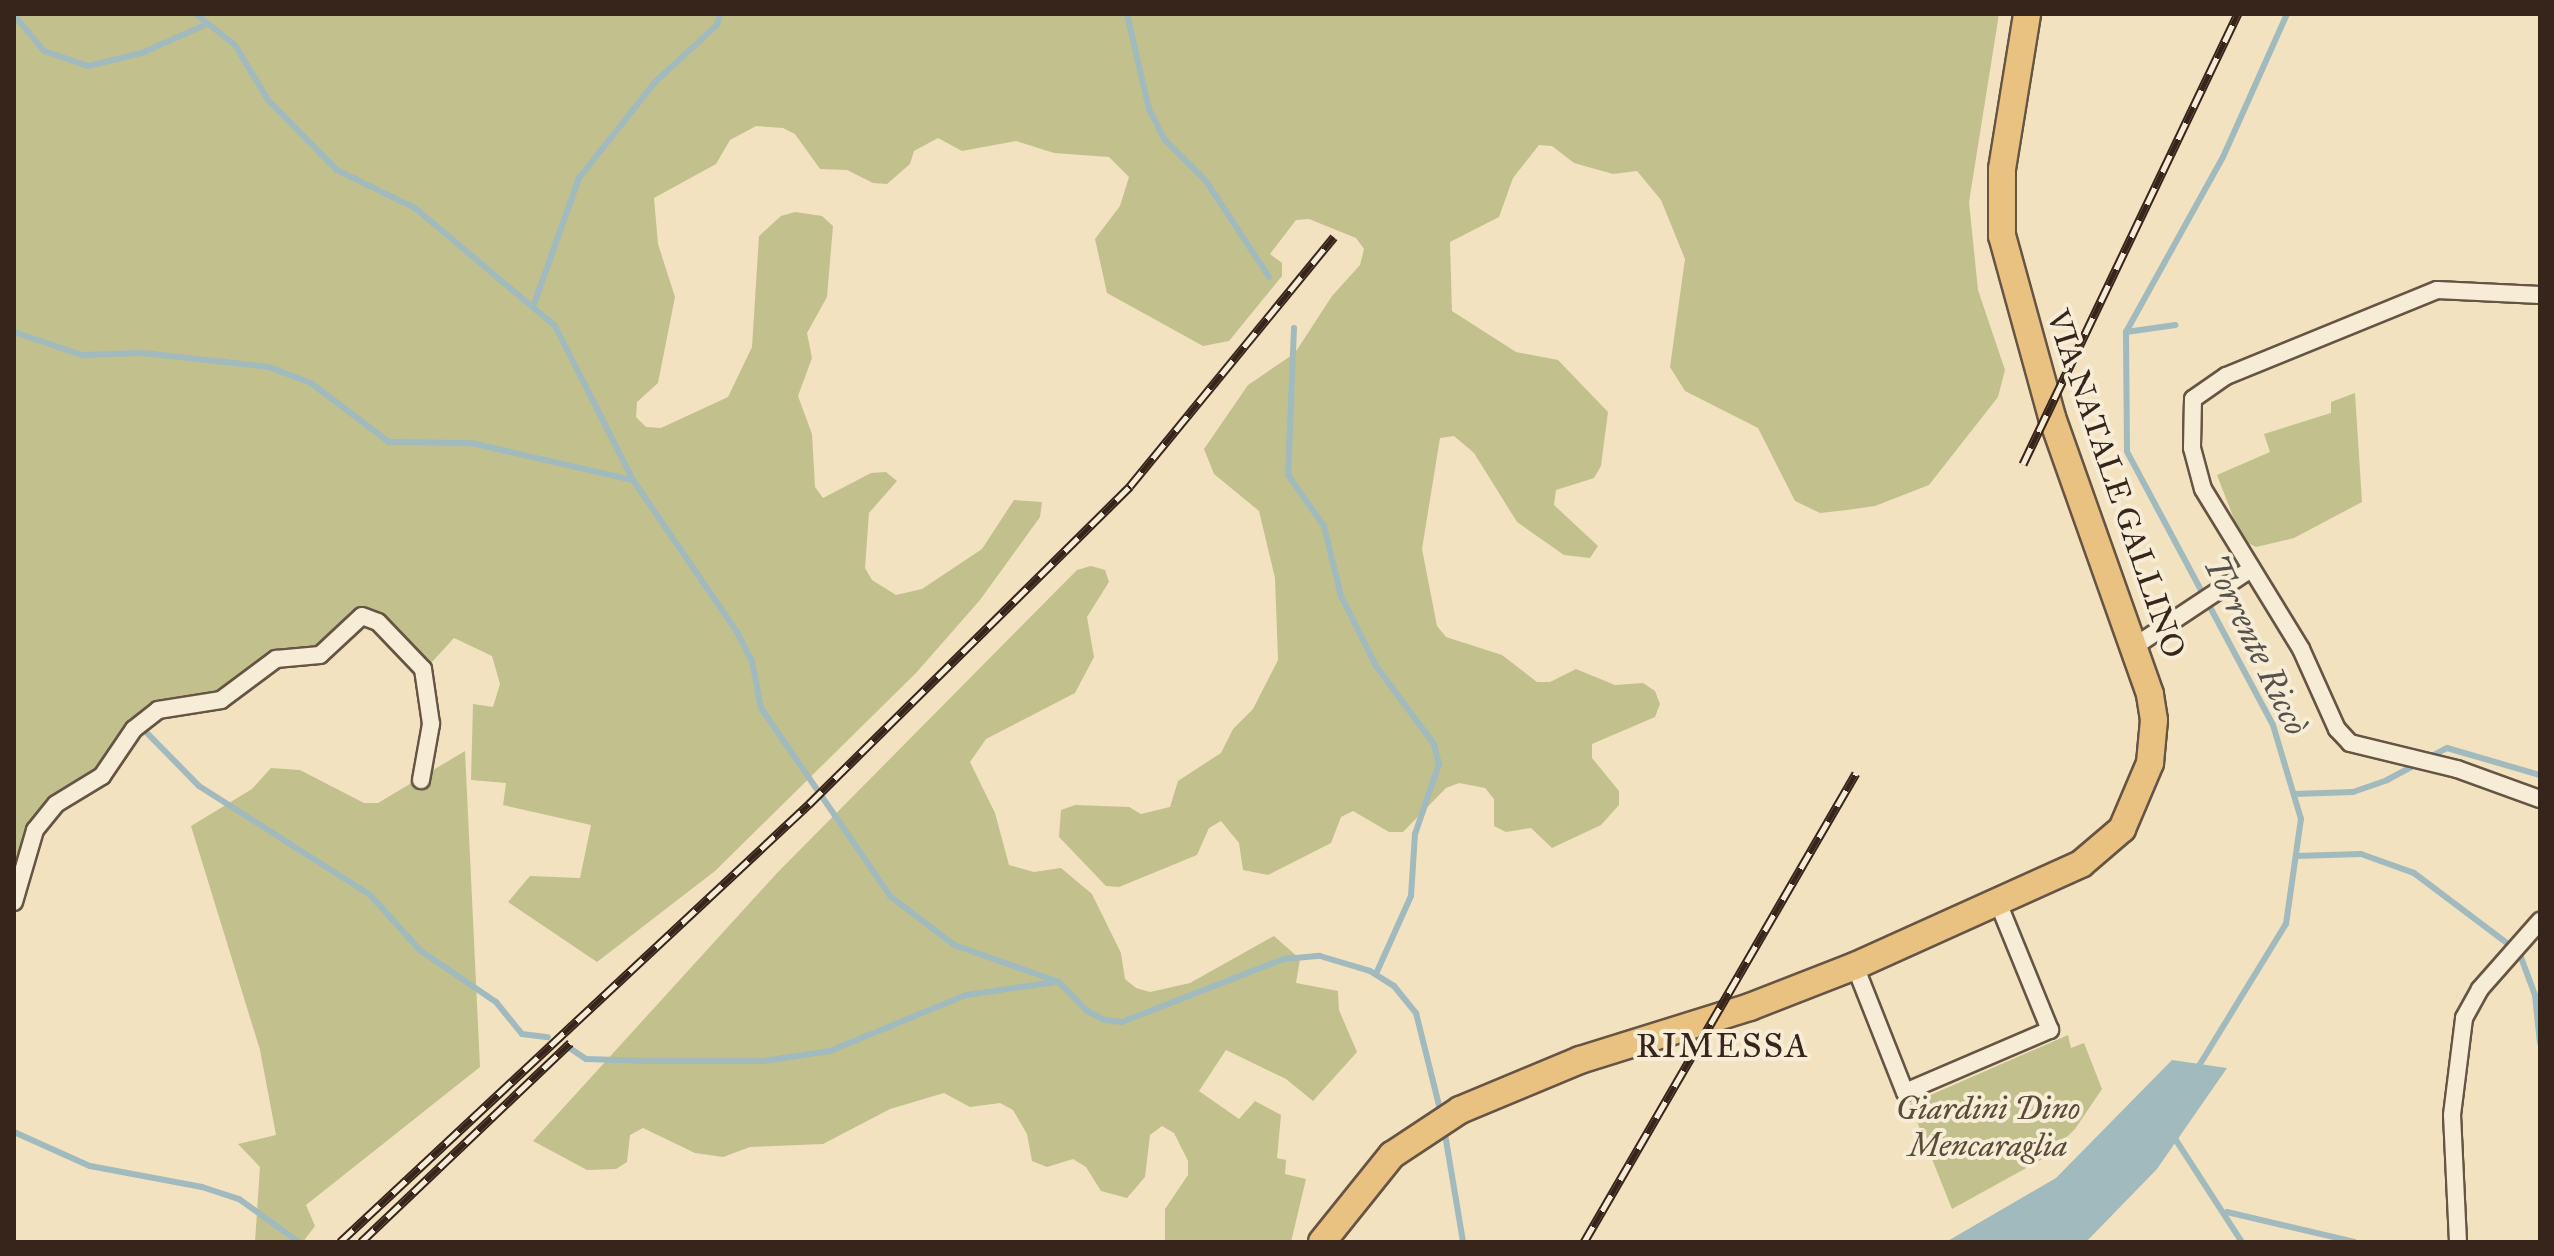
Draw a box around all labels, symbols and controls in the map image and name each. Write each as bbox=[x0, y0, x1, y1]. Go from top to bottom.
street label: VIA NATALE GALLINO bbox=[2037, 305, 2193, 663]
water label: Torrente Riccò bbox=[2195, 548, 2317, 742]
district label: RIMESSA bbox=[1636, 1026, 1810, 1066]
park label: Giardini Dino Mencaraglia bbox=[1896, 1091, 2080, 1166]

